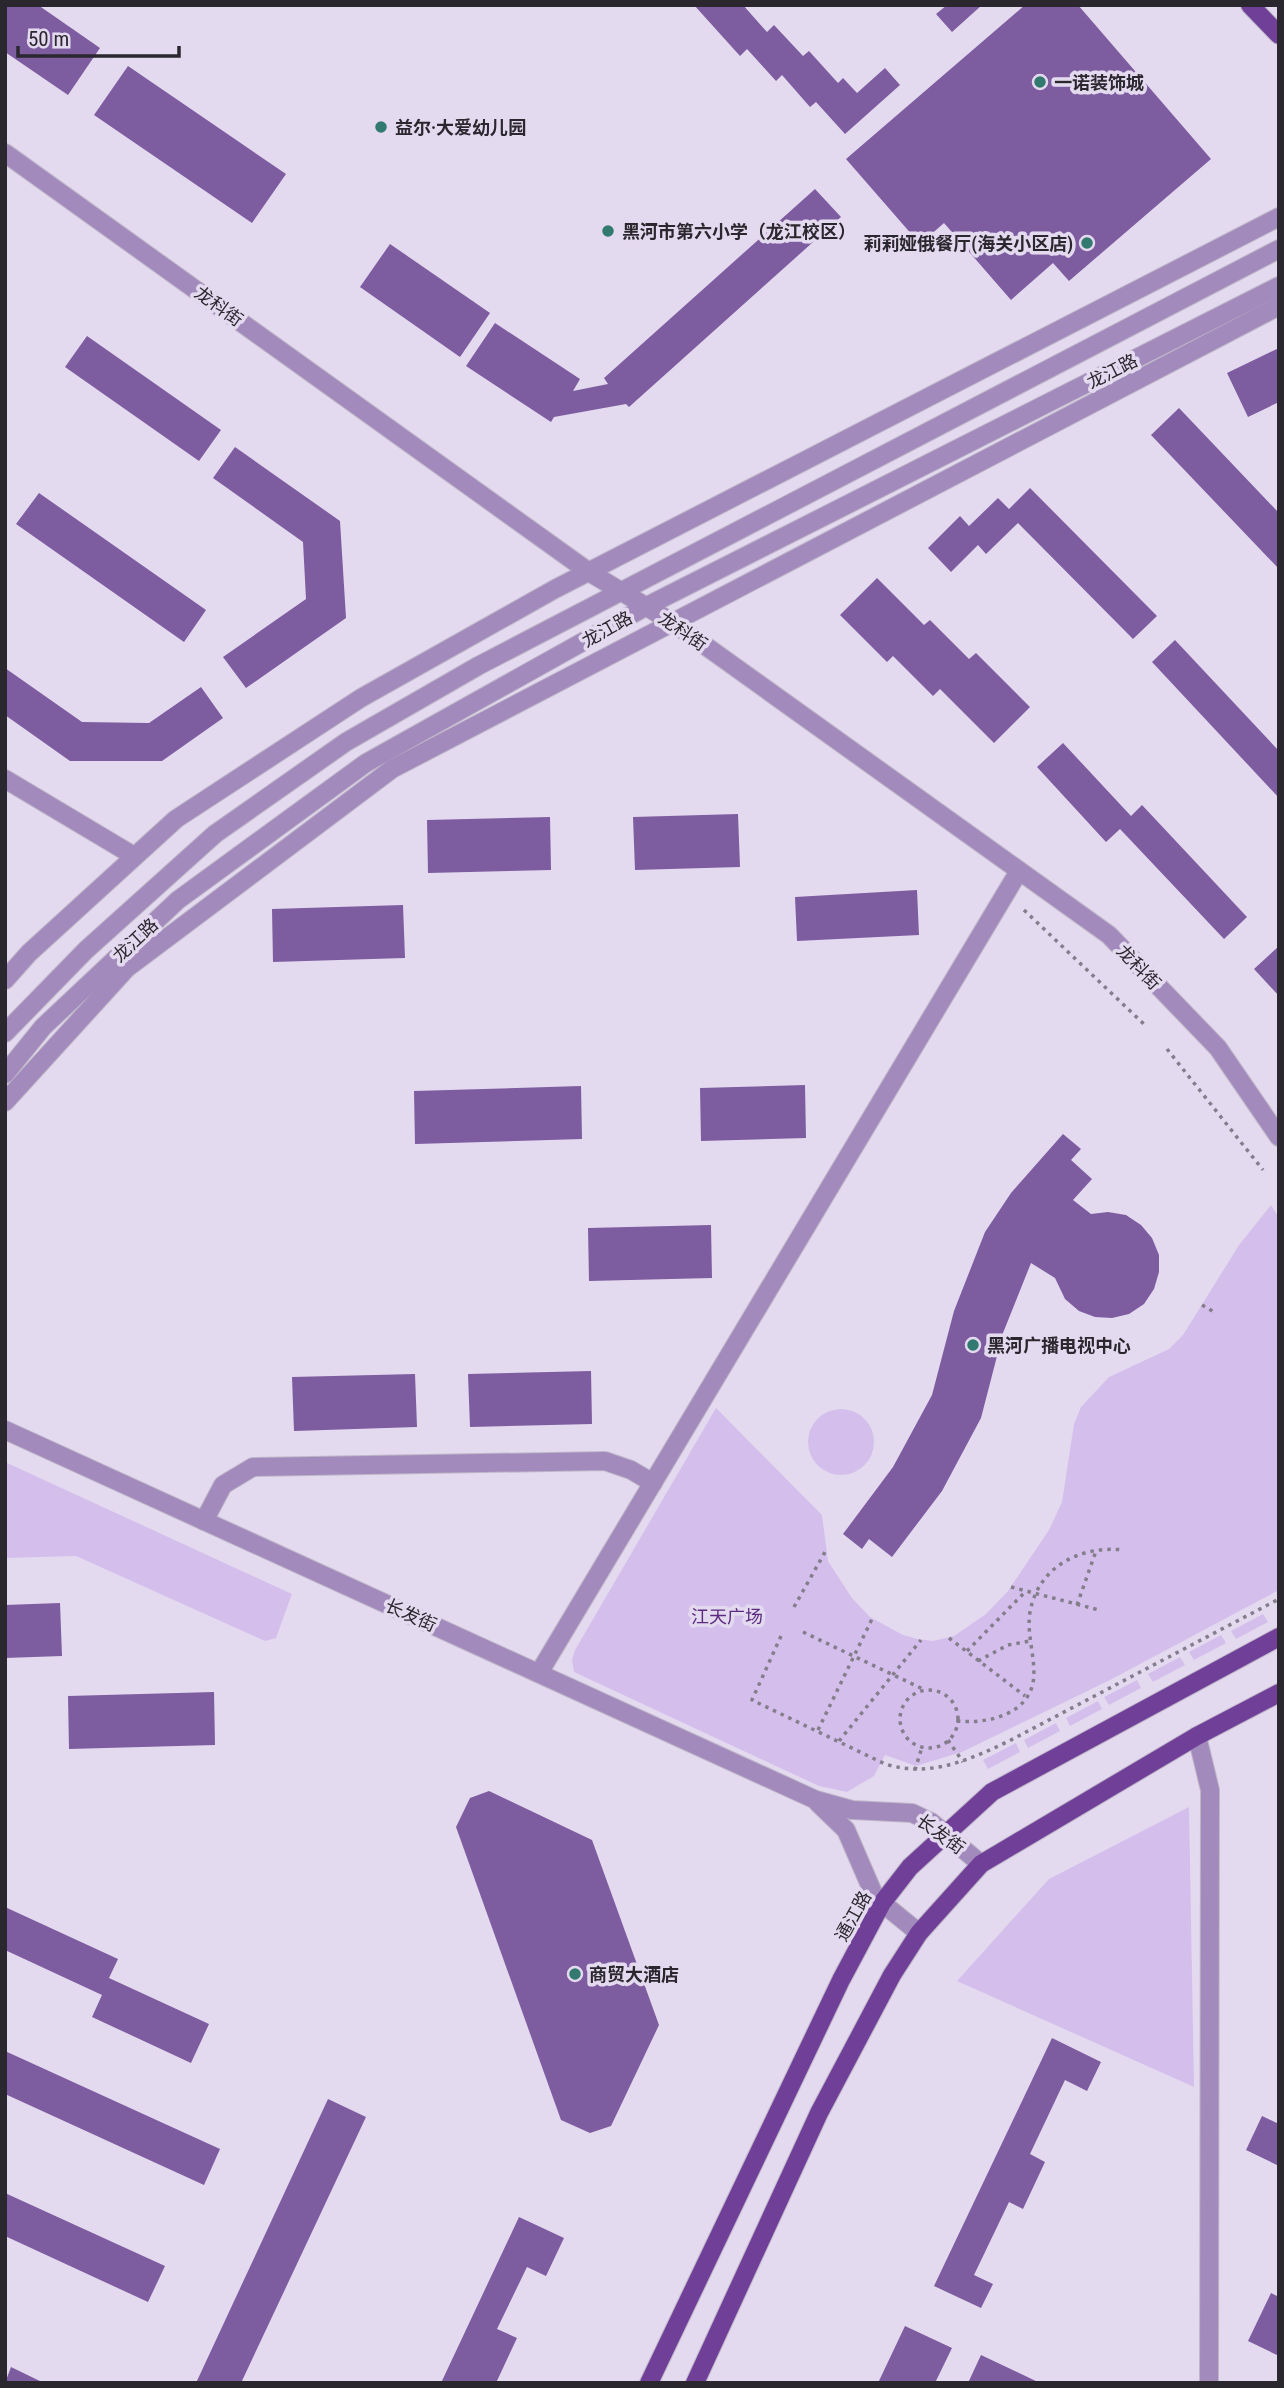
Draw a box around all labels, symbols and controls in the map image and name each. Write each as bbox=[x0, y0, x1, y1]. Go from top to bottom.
scale bar bbox=[18, 14, 178, 58]
text: 50 m bbox=[28, 27, 69, 51]
place label: 一诺装饰城 bbox=[1054, 72, 1144, 93]
marker: 一诺装饰城 bbox=[1032, 74, 1048, 90]
place label: 益尔·大爱幼儿园 bbox=[395, 117, 526, 138]
marker: 益尔·大爱幼儿园 bbox=[373, 119, 389, 135]
place label: 黑河市第六小学（龙江校区） bbox=[622, 221, 856, 242]
marker: 黑河市第六小学（龙江校区） bbox=[600, 223, 616, 239]
place label: 莉莉娅俄餐厅(海关小区店) bbox=[863, 233, 1073, 255]
marker: 莉莉娅俄餐厅(海关小区店) bbox=[1079, 235, 1095, 251]
street label: 龙科街 bbox=[191, 282, 247, 330]
street label: 龙江路 bbox=[1083, 349, 1141, 393]
street label: 龙江路 bbox=[578, 607, 636, 651]
street label: 龙科街 bbox=[655, 607, 711, 655]
street label: 龙江路 bbox=[108, 914, 162, 966]
street label: 龙科街 bbox=[1113, 940, 1165, 994]
place label: 黑河广播电视中心 bbox=[987, 1335, 1131, 1356]
marker: 黑河广播电视中心 bbox=[965, 1337, 981, 1353]
street label: 长发街 bbox=[382, 1594, 440, 1636]
park label: 江天广场 bbox=[691, 1606, 763, 1627]
street label: 长发街 bbox=[913, 1810, 969, 1858]
street label: 通江路 bbox=[831, 1887, 875, 1945]
place label: 商贸大酒店 bbox=[589, 1964, 679, 1985]
marker: 商贸大酒店 bbox=[567, 1966, 583, 1982]

